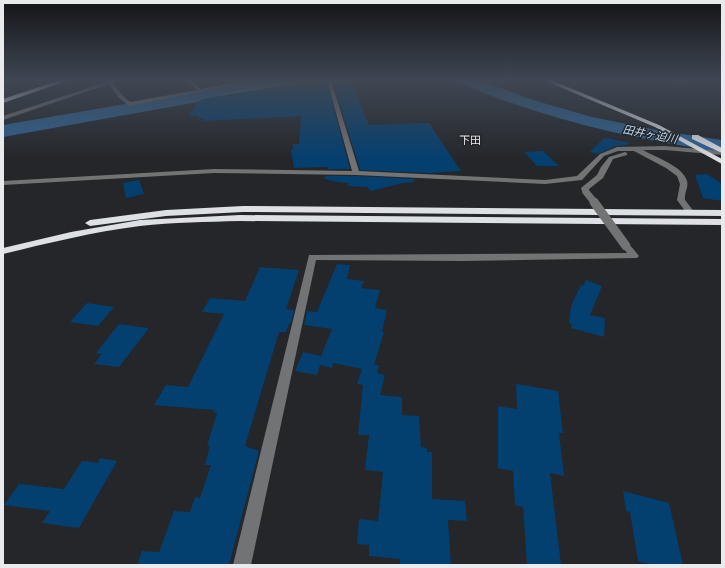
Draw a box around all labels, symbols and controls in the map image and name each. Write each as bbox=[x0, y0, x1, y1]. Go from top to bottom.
water label: 田井ヶ迫川 bbox=[622, 122, 679, 145]
district label: 下田 bbox=[459, 133, 481, 146]

